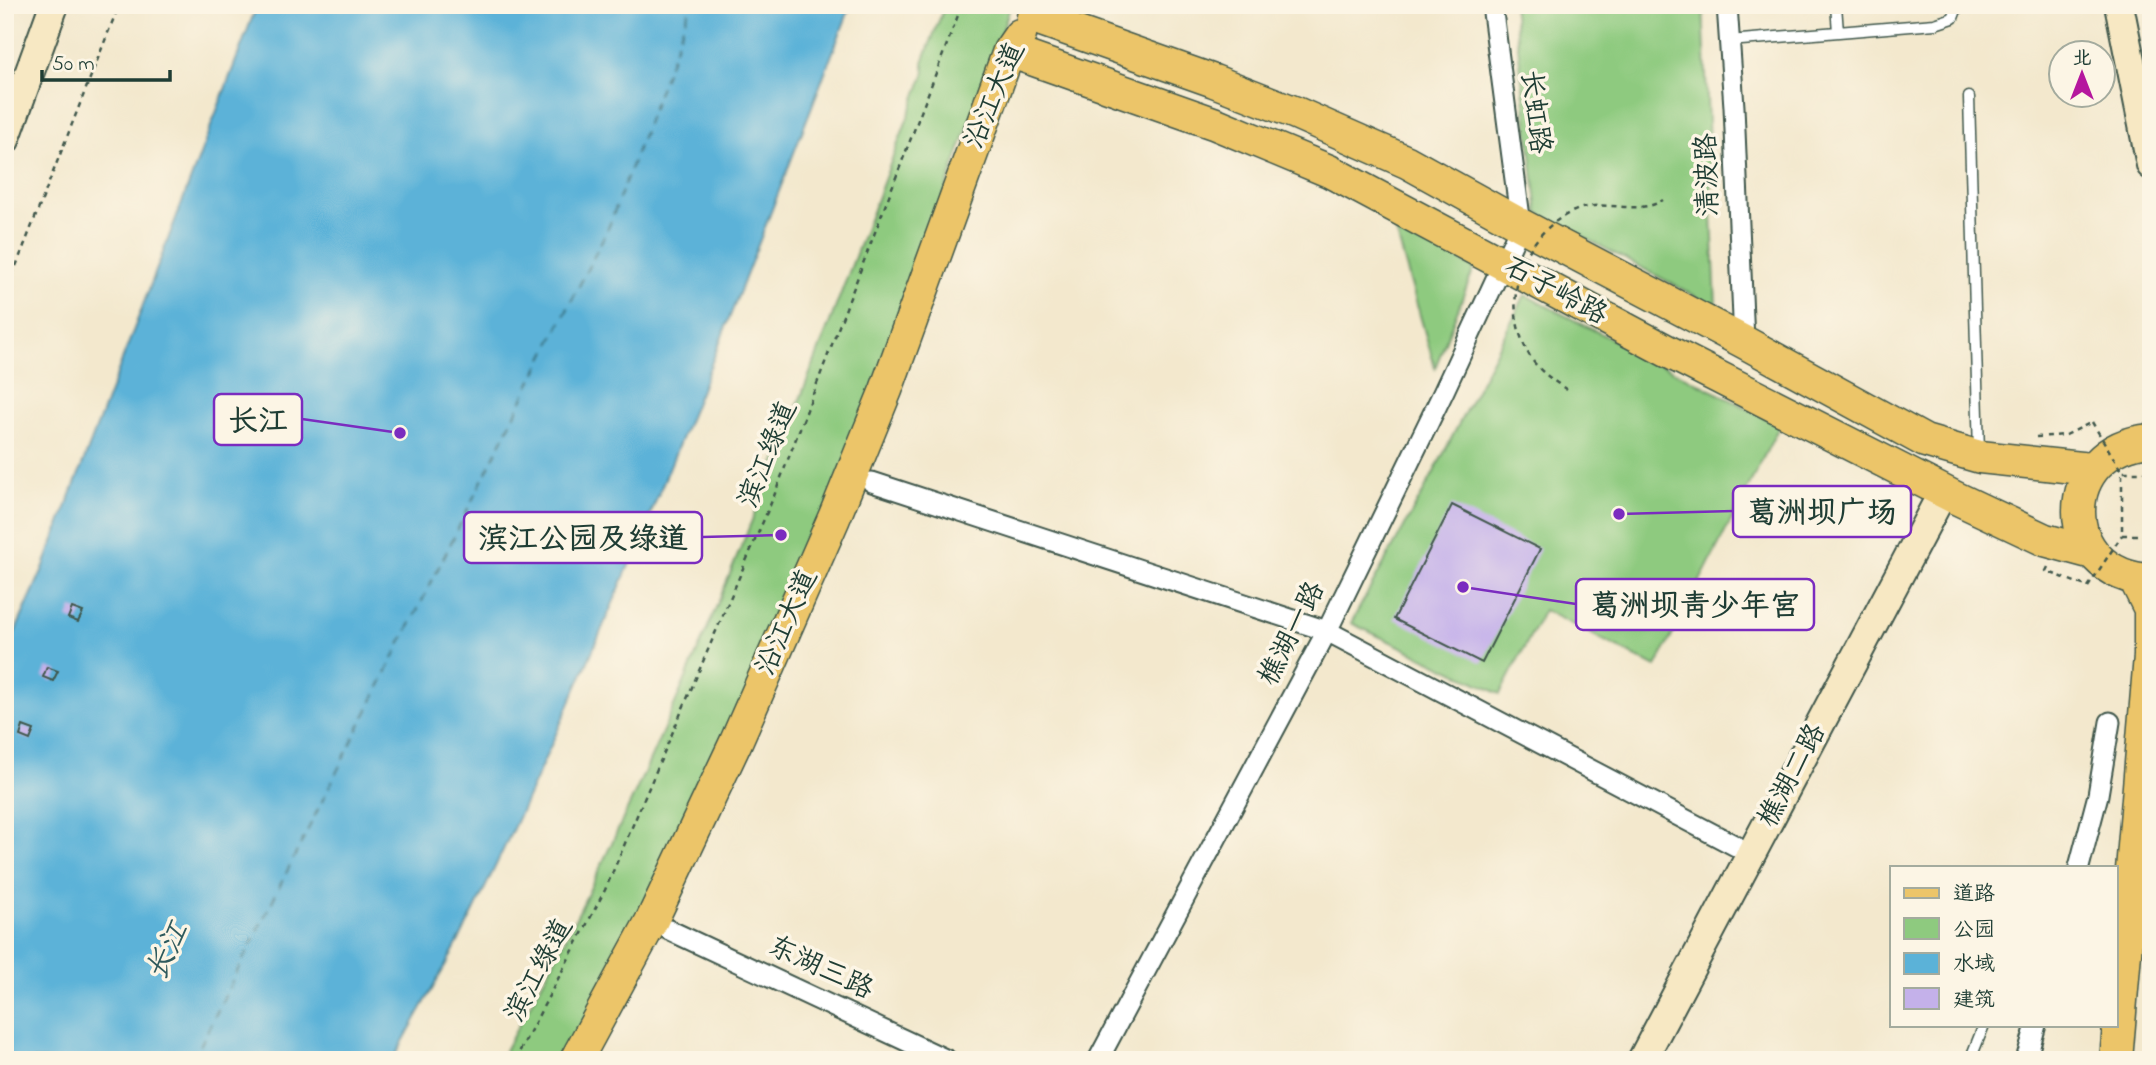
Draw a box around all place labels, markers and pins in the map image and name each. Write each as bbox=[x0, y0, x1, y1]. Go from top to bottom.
callout: 长江 bbox=[214, 394, 302, 445]
callout: 葛洲坝广场 bbox=[1733, 486, 1911, 537]
callout: 滨江公园及绿道 bbox=[464, 512, 702, 563]
callout: 葛洲坝青少年宫 bbox=[1576, 579, 1814, 630]

